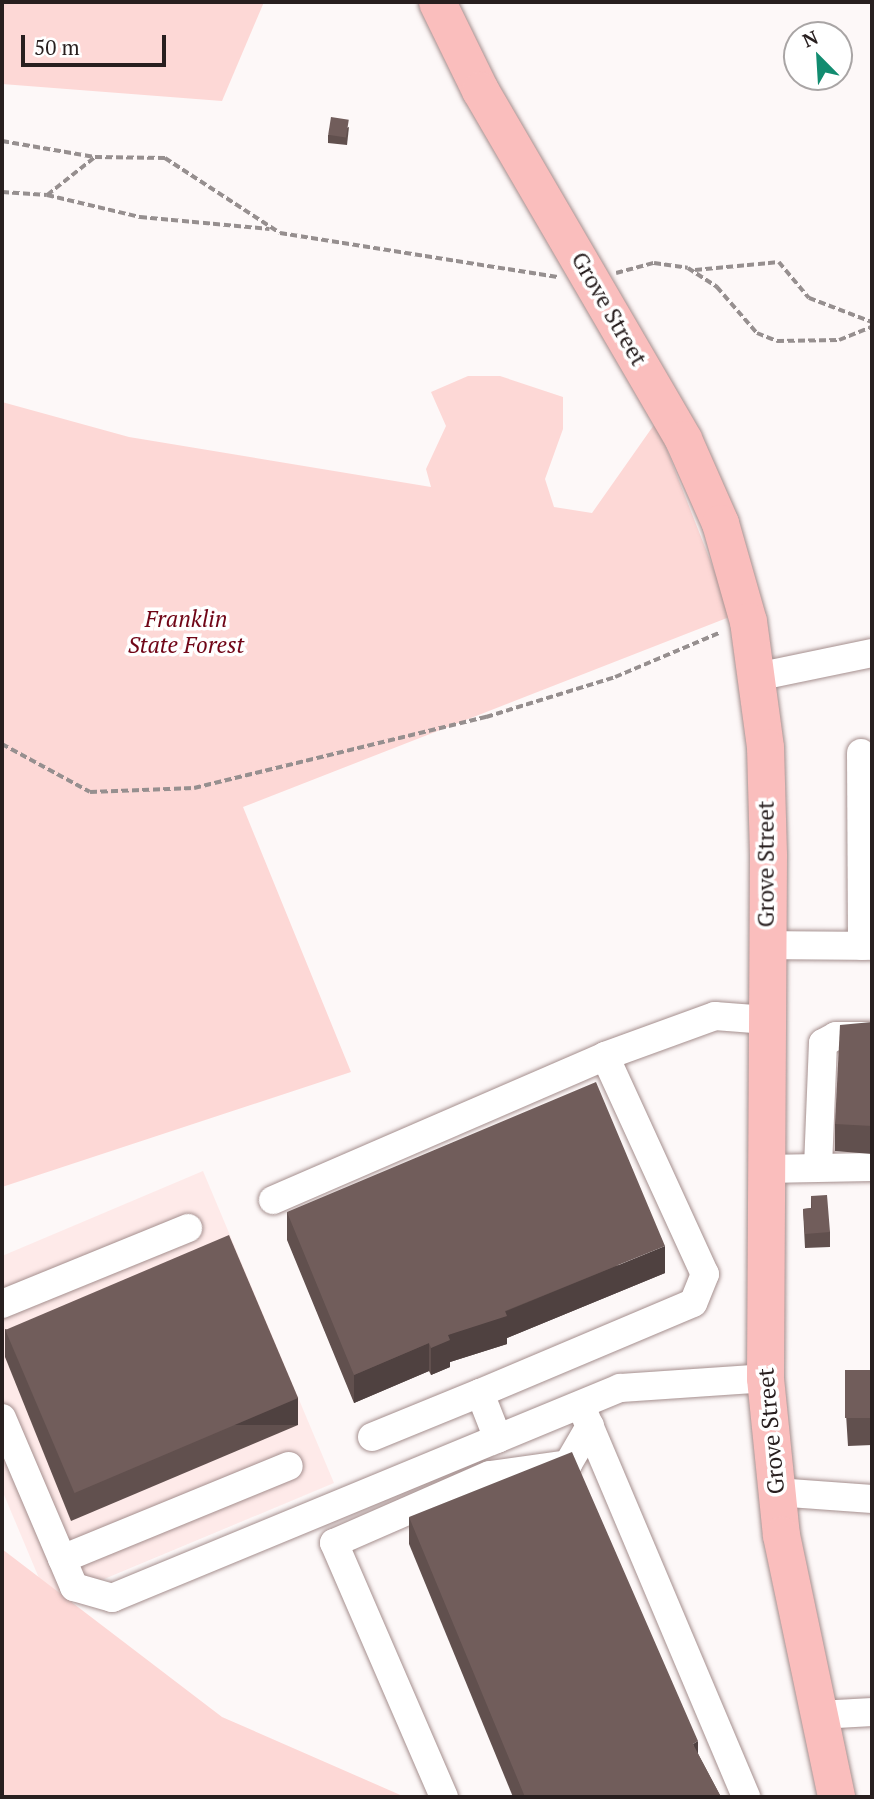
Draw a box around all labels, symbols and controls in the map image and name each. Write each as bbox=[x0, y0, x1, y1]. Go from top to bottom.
scale bar bbox=[24, 21, 170, 65]
north arrow bbox=[783, 21, 853, 91]
text: N bbox=[798, 24, 822, 53]
text: 50 m bbox=[34, 33, 80, 61]
street label: Grove Street bbox=[565, 247, 653, 371]
park label: Franklin State Forest bbox=[128, 605, 244, 659]
street label: Grove Street bbox=[752, 801, 780, 927]
street label: Grove Street bbox=[752, 1367, 790, 1495]

